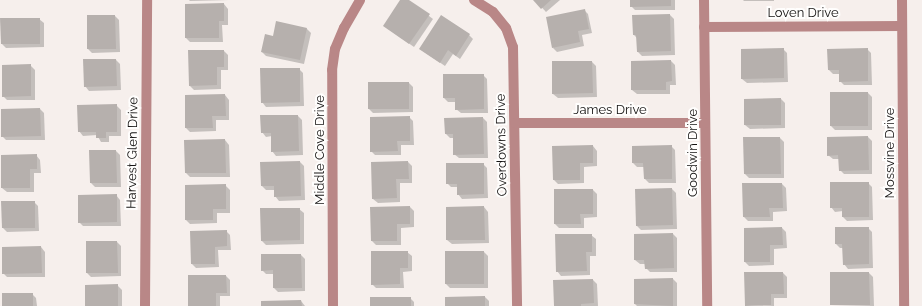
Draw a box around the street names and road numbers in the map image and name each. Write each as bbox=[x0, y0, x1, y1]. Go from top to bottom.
street label: Loven Drive bbox=[767, 5, 839, 21]
street label: Overdowns Drive bbox=[493, 93, 511, 197]
street label: Middle Cove Drive bbox=[312, 95, 328, 205]
street label: Harvest Glen Drive bbox=[124, 97, 142, 209]
street label: James Drive bbox=[573, 102, 647, 118]
street label: Mossvine Drive bbox=[882, 108, 898, 198]
street label: Goodwin Drive bbox=[685, 109, 701, 197]

